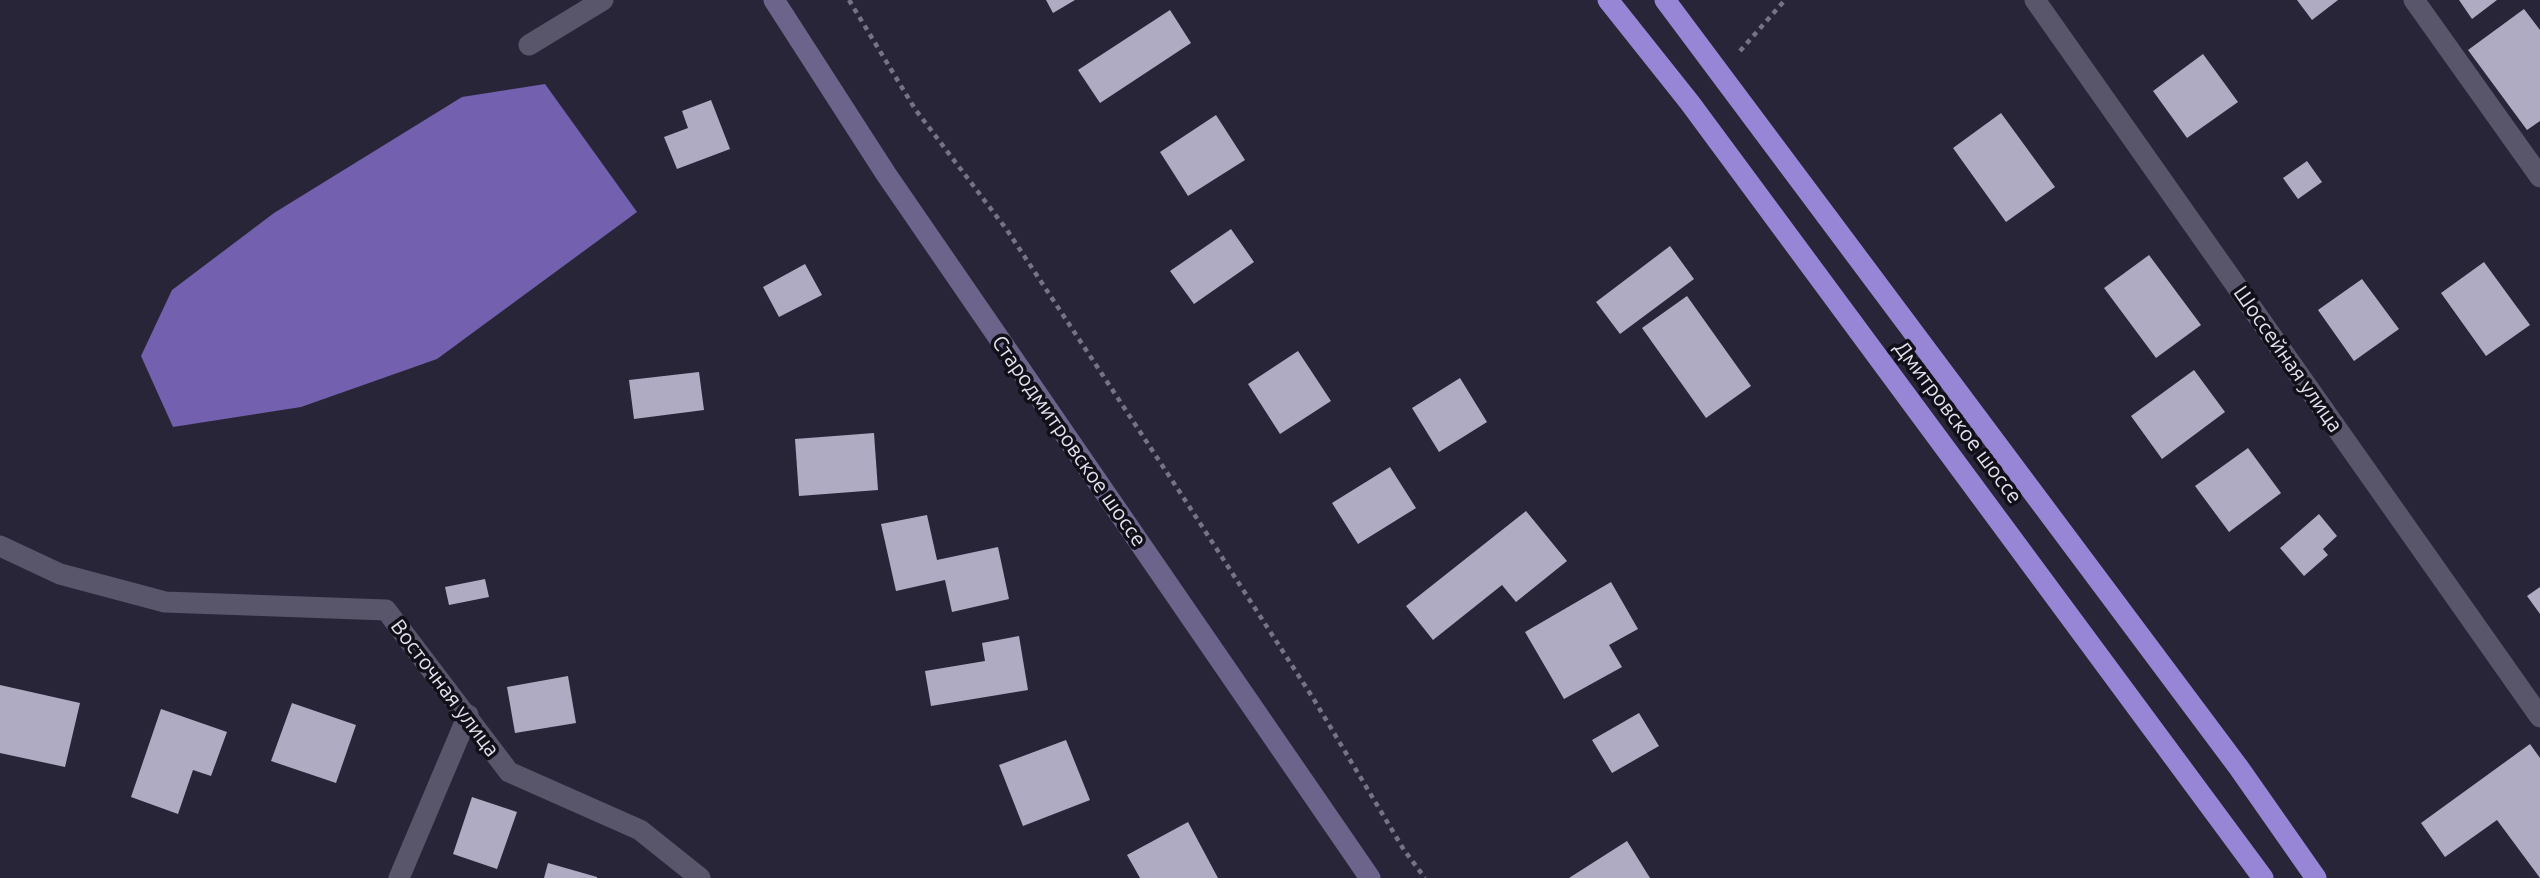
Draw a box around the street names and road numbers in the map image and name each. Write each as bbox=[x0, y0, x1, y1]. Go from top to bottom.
street label: Шоссейная улица bbox=[2228, 281, 2348, 437]
street label: Стародмитровское шоссе bbox=[986, 331, 1152, 551]
street label: Дмитровское шоссе bbox=[1889, 336, 2027, 508]
street label: Восточная улица bbox=[385, 615, 505, 761]

